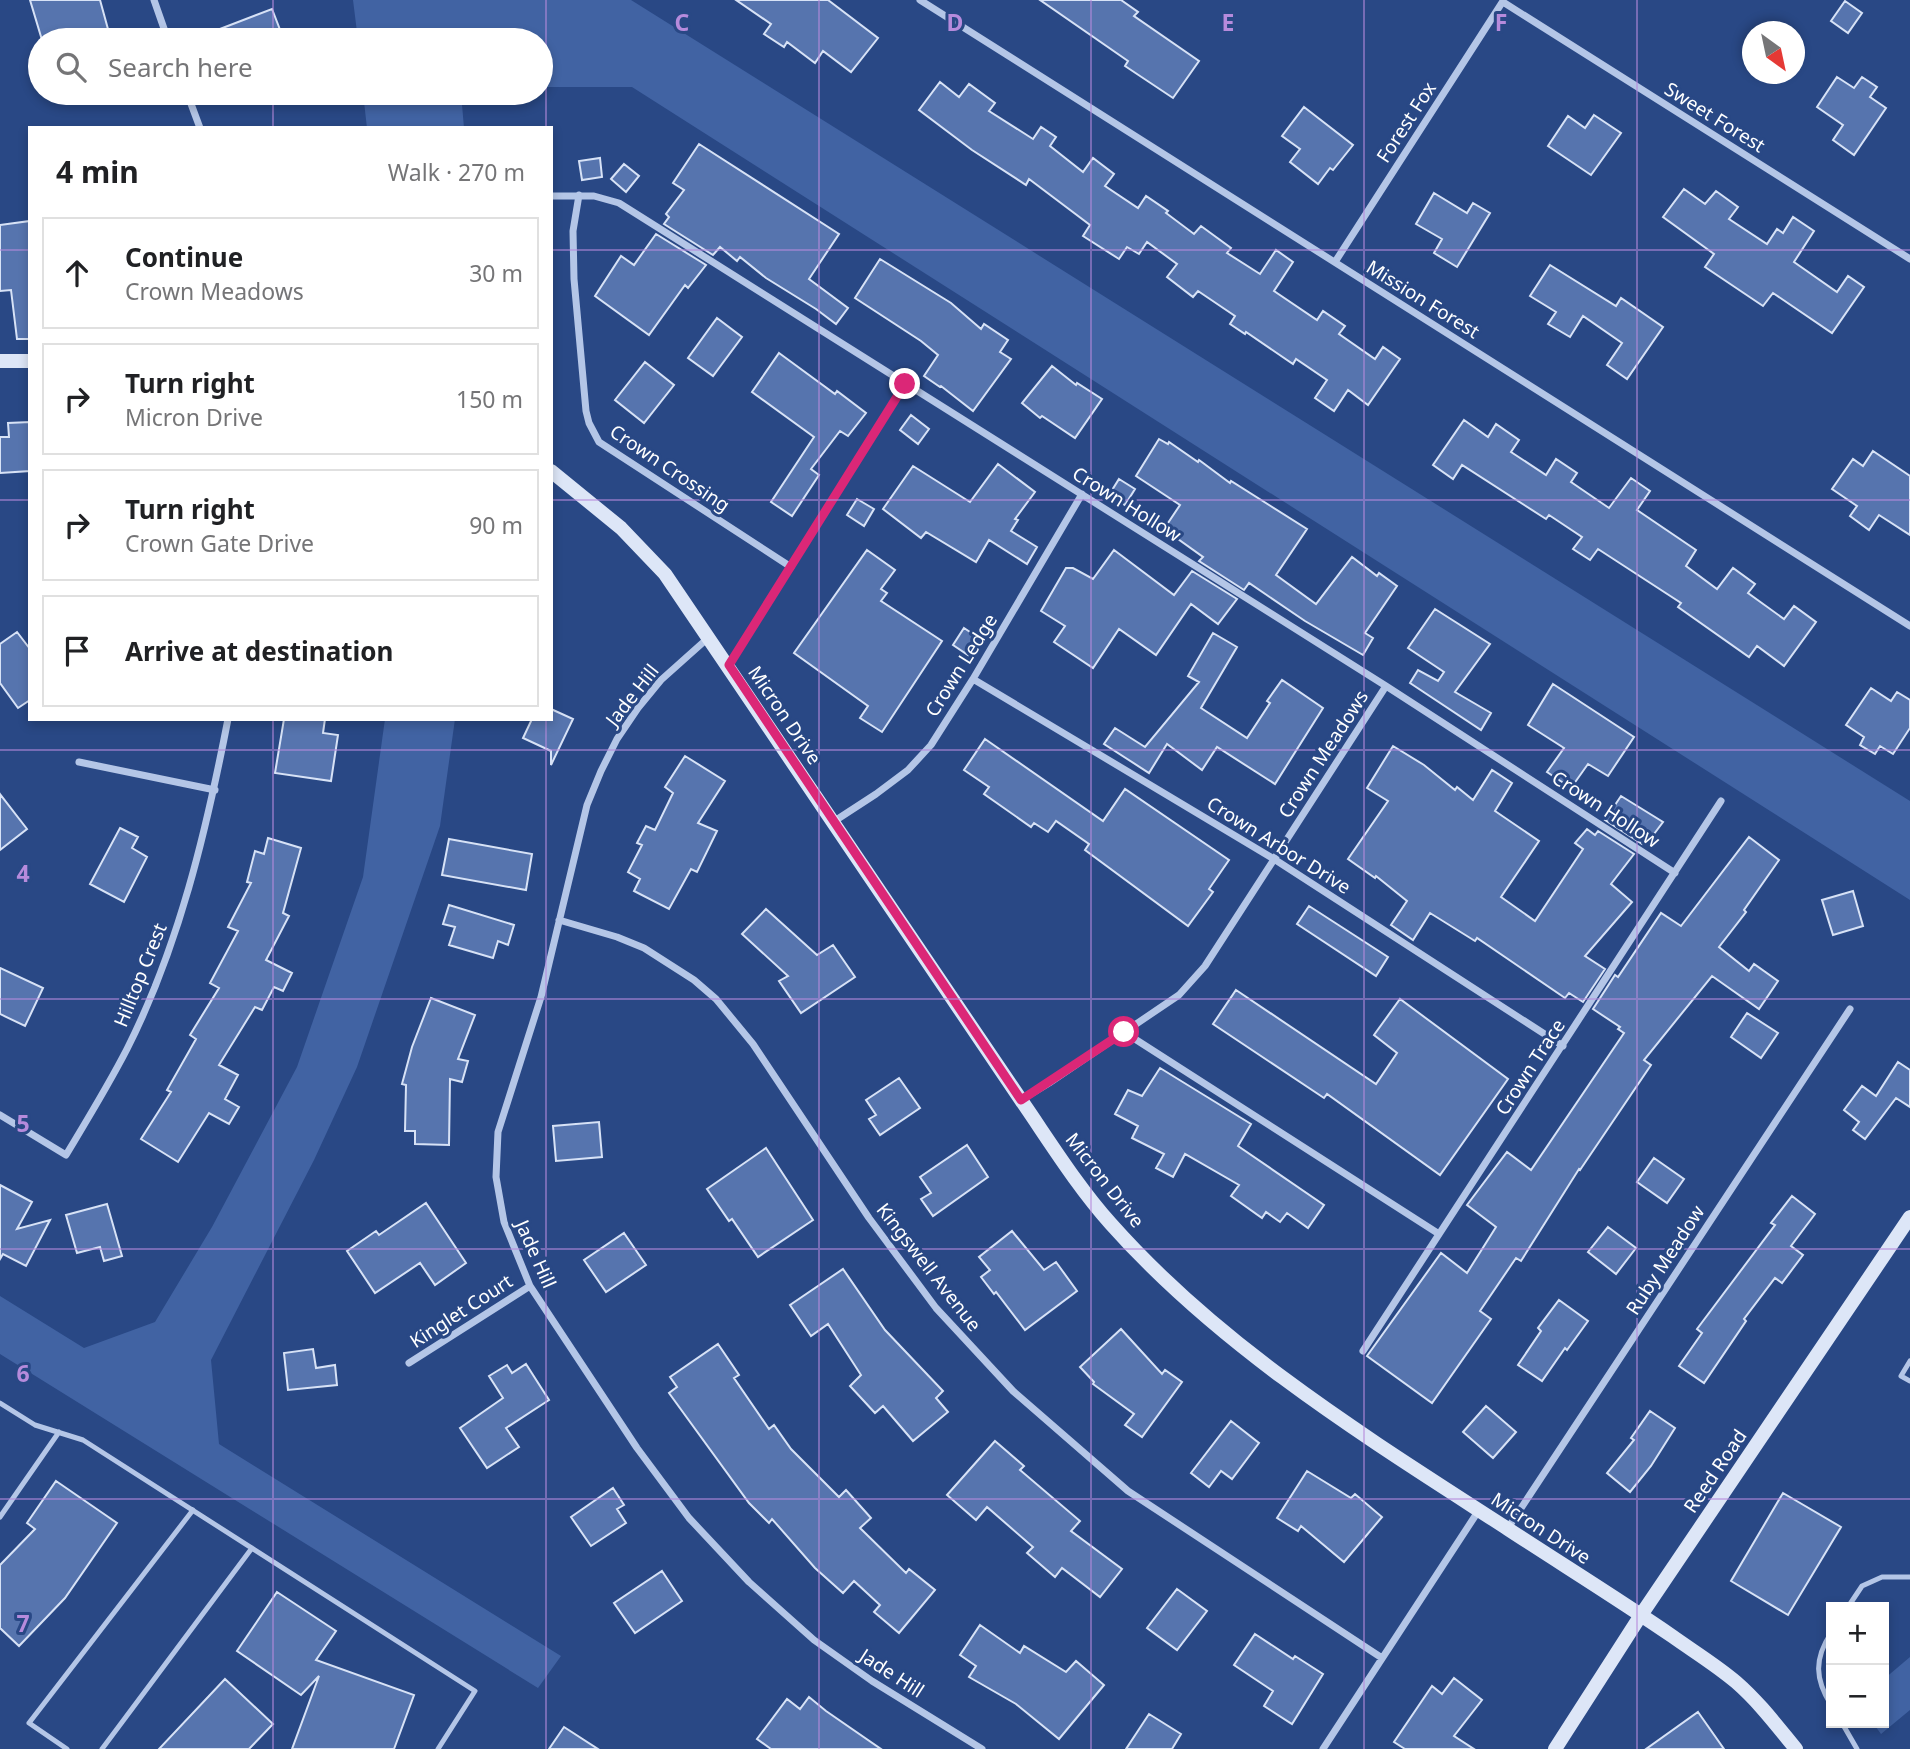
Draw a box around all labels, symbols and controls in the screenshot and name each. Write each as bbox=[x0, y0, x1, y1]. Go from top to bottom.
text: C bbox=[675, 6, 690, 38]
text: D bbox=[947, 6, 963, 38]
text: E bbox=[1222, 6, 1234, 38]
text: F bbox=[1495, 6, 1507, 38]
north arrow bbox=[1742, 21, 1805, 84]
search box bbox=[28, 28, 553, 105]
icon: search bbox=[52, 48, 90, 86]
text: Search here bbox=[108, 49, 253, 85]
street label: Sweet Forest bbox=[1660, 76, 1770, 158]
street label: Forest Fox bbox=[1370, 77, 1442, 167]
text: 4 min bbox=[56, 151, 139, 192]
text: Walk · 270 m bbox=[388, 156, 525, 188]
text: Continue bbox=[125, 239, 243, 275]
icon: ahead bbox=[58, 254, 96, 292]
street label: Mission Forest bbox=[1361, 254, 1485, 344]
text: 30 m bbox=[469, 257, 523, 289]
text: Crown Meadows bbox=[125, 275, 304, 307]
text: Turn right bbox=[125, 365, 255, 401]
route end bbox=[889, 368, 920, 399]
icon: right bbox=[58, 380, 96, 418]
text: 150 m bbox=[456, 383, 523, 415]
text: Micron Drive bbox=[125, 401, 263, 433]
street label: Crown Crossing bbox=[605, 418, 735, 518]
street label: Crown Hollow bbox=[1068, 460, 1186, 548]
text: Turn right bbox=[125, 491, 255, 527]
icon: right bbox=[58, 506, 96, 544]
text: 90 m bbox=[469, 509, 523, 541]
text: Crown Gate Drive bbox=[125, 527, 314, 559]
street label: Crown Ledge bbox=[919, 609, 1003, 721]
icon: arrive bbox=[58, 632, 96, 670]
text: Arrive at destination bbox=[125, 633, 394, 669]
street label: Jade Hill bbox=[598, 659, 664, 733]
street label: Micron Drive bbox=[742, 661, 828, 769]
street label: Crown Meadows bbox=[1272, 685, 1374, 823]
street label: Crown Hollow bbox=[1547, 764, 1665, 854]
street label: Crown Arbor Drive bbox=[1202, 790, 1356, 900]
text: 4 bbox=[16, 857, 30, 889]
street label: Hilltop Crest bbox=[107, 919, 173, 1031]
street label: Crown Trace bbox=[1489, 1014, 1571, 1120]
route start bbox=[1108, 1016, 1139, 1047]
text: 5 bbox=[16, 1107, 30, 1139]
street label: Micron Drive bbox=[1060, 1127, 1150, 1233]
street label: Kingswell Avenue bbox=[871, 1197, 987, 1337]
street label: Ruby Meadow bbox=[1620, 1200, 1710, 1320]
street label: Jade Hill bbox=[509, 1214, 563, 1292]
street label: Kinglet Court bbox=[405, 1268, 517, 1354]
text: 6 bbox=[16, 1357, 30, 1389]
street label: Reed Road bbox=[1678, 1424, 1752, 1518]
street label: Micron Drive bbox=[1486, 1486, 1596, 1570]
map controls bbox=[1826, 1602, 1889, 1728]
button: + bbox=[1826, 1602, 1889, 1665]
text: 7 bbox=[16, 1607, 30, 1639]
street label: Jade Hill bbox=[853, 1641, 929, 1704]
button: − bbox=[1826, 1665, 1889, 1728]

